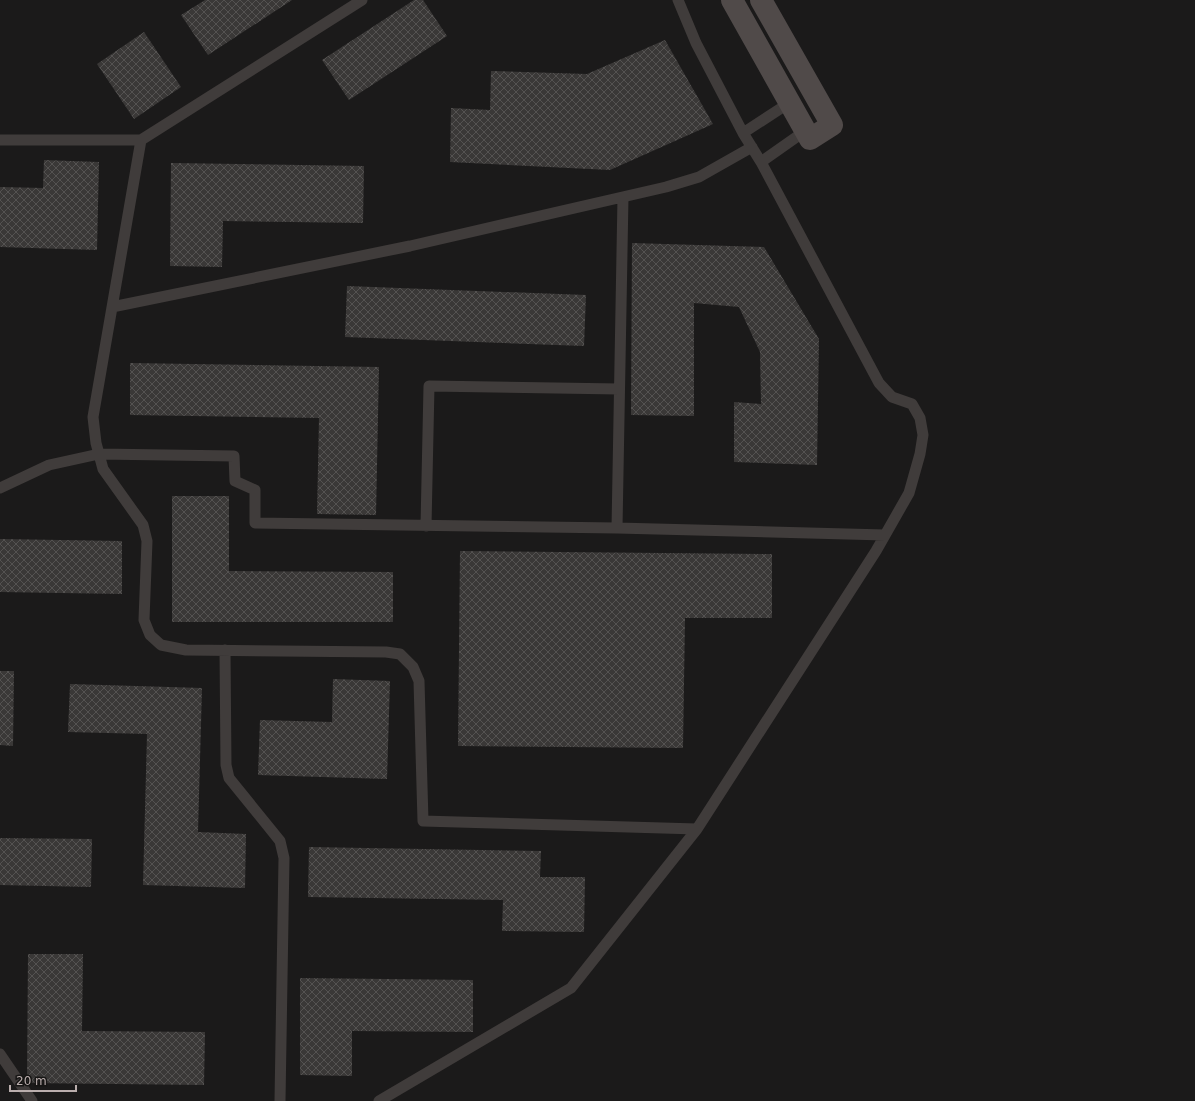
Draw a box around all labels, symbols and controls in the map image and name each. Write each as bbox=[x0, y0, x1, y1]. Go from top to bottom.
scale bar bbox=[10, 1067, 76, 1093]
text: 20 m bbox=[16, 1074, 47, 1088]

